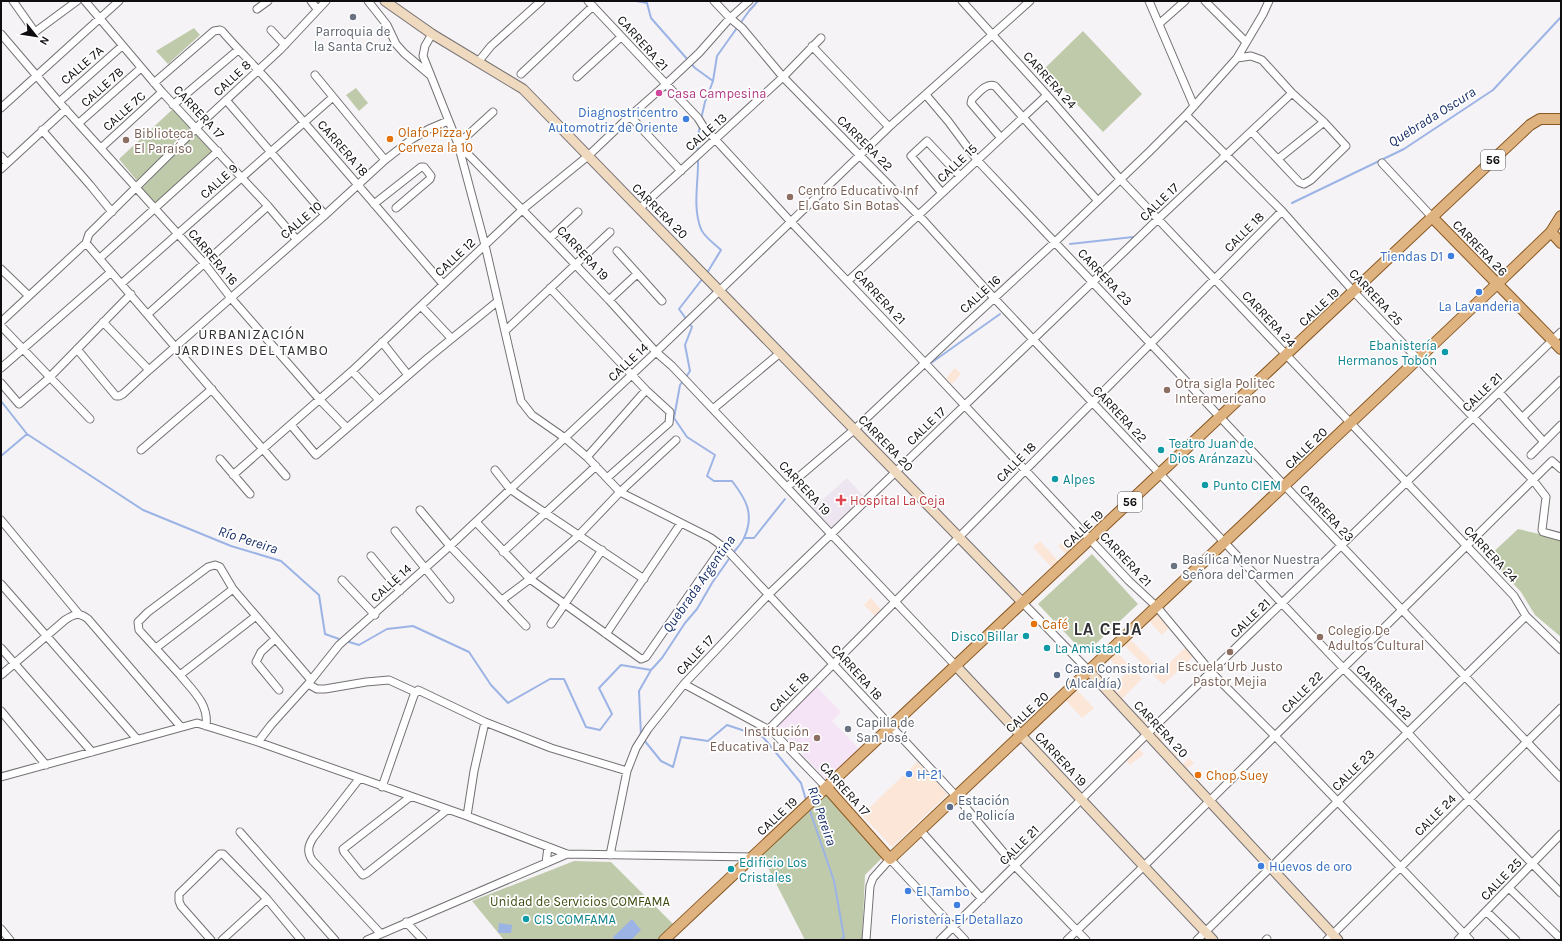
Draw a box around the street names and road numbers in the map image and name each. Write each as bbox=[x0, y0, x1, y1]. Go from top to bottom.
street label: CARRERA 21 bbox=[614, 12, 672, 74]
street label: CALLE 7A bbox=[58, 42, 107, 88]
street label: CARRERA 24 bbox=[1020, 48, 1080, 112]
street label: CALLE 8 bbox=[210, 57, 254, 99]
street label: CALLE 7B bbox=[78, 64, 126, 110]
street label: CARRERA 17 bbox=[170, 82, 228, 142]
street label: CALLE 7C bbox=[100, 88, 148, 134]
street label: CALLE 13 bbox=[682, 110, 730, 154]
street label: CARRERA 22 bbox=[834, 112, 896, 174]
street label: CARRERA 18 bbox=[315, 117, 371, 179]
street label: CALLE 15 bbox=[934, 141, 980, 185]
road number: 56 bbox=[1481, 150, 1505, 170]
street label: CALLE 9 bbox=[197, 160, 241, 202]
street label: CARRERA 20 bbox=[629, 180, 691, 242]
street label: CALLE 17 bbox=[1136, 180, 1182, 224]
street label: CALLE 10 bbox=[277, 198, 325, 242]
street label: CALLE 18 bbox=[1221, 209, 1267, 255]
street label: CARRERA 26 bbox=[1450, 217, 1510, 279]
street label: CARRERA 19 bbox=[554, 223, 612, 283]
street label: CARRERA 16 bbox=[185, 226, 241, 288]
street label: CALLE 12 bbox=[432, 235, 478, 279]
street label: CARRERA 23 bbox=[1075, 245, 1135, 309]
street label: CARRERA 25 bbox=[1346, 266, 1406, 328]
street label: CARRERA 21 bbox=[851, 267, 909, 327]
street label: CALLE 16 bbox=[957, 272, 1003, 316]
street label: CALLE 19 bbox=[1296, 285, 1342, 329]
street label: CARRERA 24 bbox=[1239, 288, 1299, 350]
street label: CALLE 14 bbox=[605, 340, 651, 384]
street label: CALLE 21 bbox=[1459, 369, 1505, 415]
street label: CARRERA 22 bbox=[1090, 382, 1150, 446]
street label: CALLE 17 bbox=[903, 404, 949, 448]
street label: CARRERA 20 bbox=[855, 412, 917, 474]
street label: CALLE 20 bbox=[1282, 424, 1331, 472]
street label: CALLE 18 bbox=[993, 439, 1039, 485]
street label: CARRERA 19 bbox=[776, 458, 834, 518]
street label: CARRERA 23 bbox=[1297, 481, 1357, 545]
road number: 56 bbox=[1118, 492, 1142, 512]
street label: CALLE 19 bbox=[1060, 507, 1106, 551]
street label: CARRERA 24 bbox=[1461, 523, 1521, 585]
street label: CARRERA 21 bbox=[1097, 529, 1155, 589]
street label: CALLE 14 bbox=[368, 561, 414, 605]
street label: CALLE 21 bbox=[1227, 595, 1273, 641]
street label: CALLE 17 bbox=[673, 632, 717, 678]
street label: CARRERA 18 bbox=[828, 641, 886, 703]
street label: CARRERA 22 bbox=[1353, 661, 1415, 723]
street label: CALLE 22 bbox=[1278, 668, 1326, 716]
street label: CALLE 18 bbox=[766, 669, 812, 715]
street label: CALLE 20 bbox=[1002, 688, 1052, 736]
street label: CARRERA 20 bbox=[1131, 697, 1191, 761]
street label: CARRERA 19 bbox=[1032, 729, 1090, 789]
street label: CALLE 23 bbox=[1329, 746, 1377, 794]
street label: CARRERA 17 bbox=[817, 759, 873, 819]
street label: CALLE 24 bbox=[1411, 791, 1459, 839]
street label: CALLE 19 bbox=[754, 794, 800, 838]
street label: CALLE 21 bbox=[996, 822, 1042, 868]
street label: CALLE 25 bbox=[1477, 855, 1525, 903]

